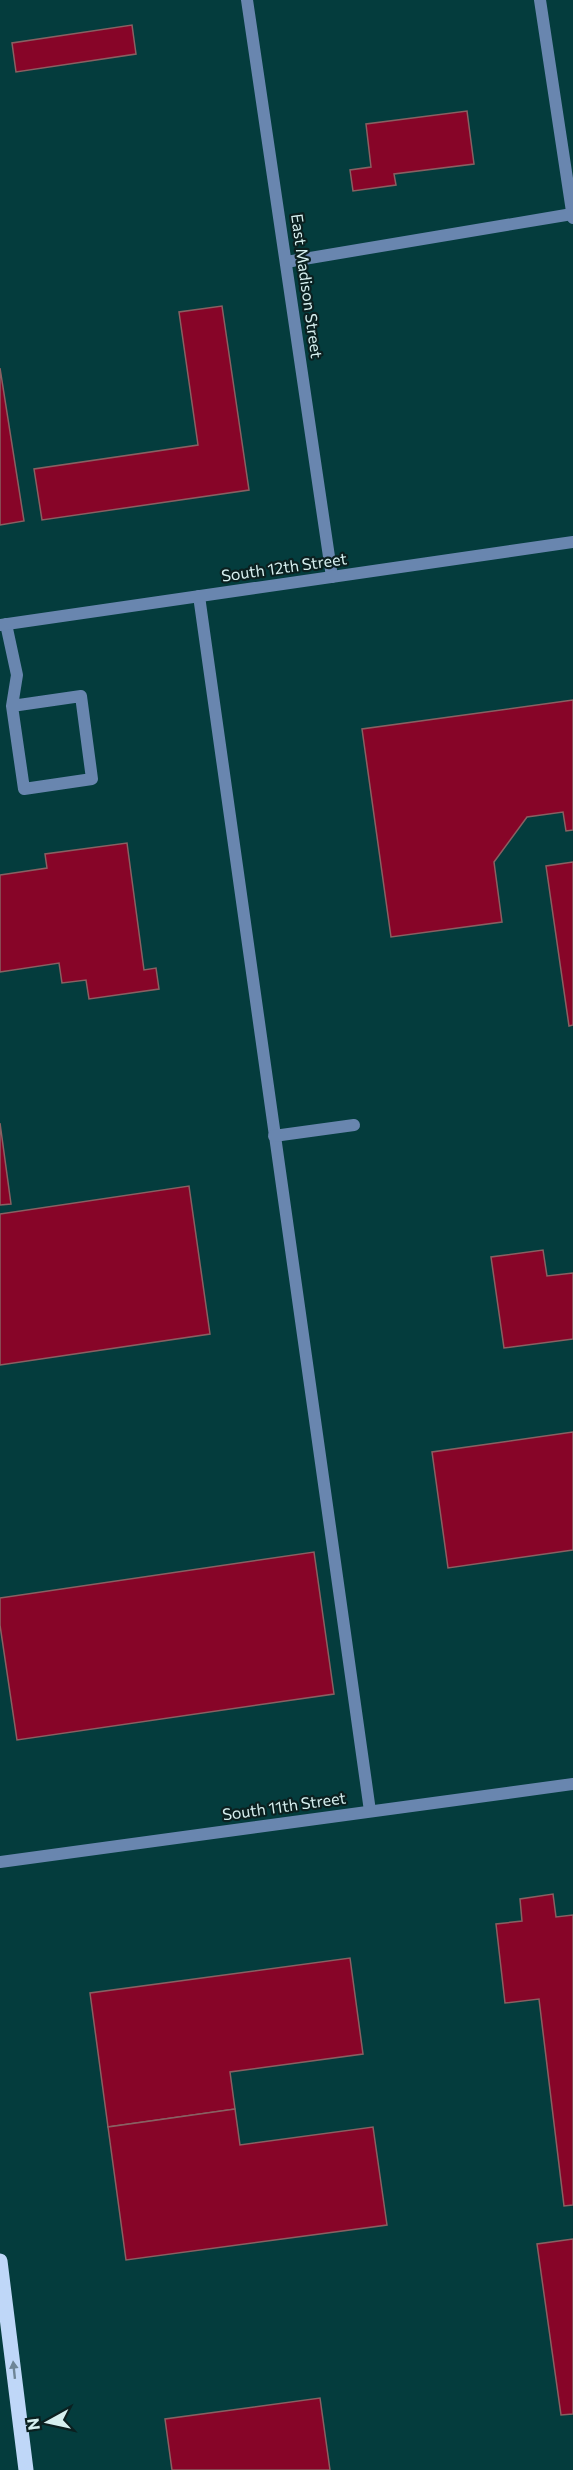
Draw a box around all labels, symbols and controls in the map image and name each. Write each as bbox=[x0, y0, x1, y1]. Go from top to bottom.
street label: East Madison Street bbox=[288, 212, 327, 360]
street label: South 12th Street bbox=[220, 548, 348, 585]
street label: South 11th Street bbox=[221, 1787, 347, 1824]
one-way arrow bbox=[10, 2361, 19, 2380]
north arrow bbox=[18, 2392, 78, 2452]
text: N bbox=[22, 2417, 43, 2431]

